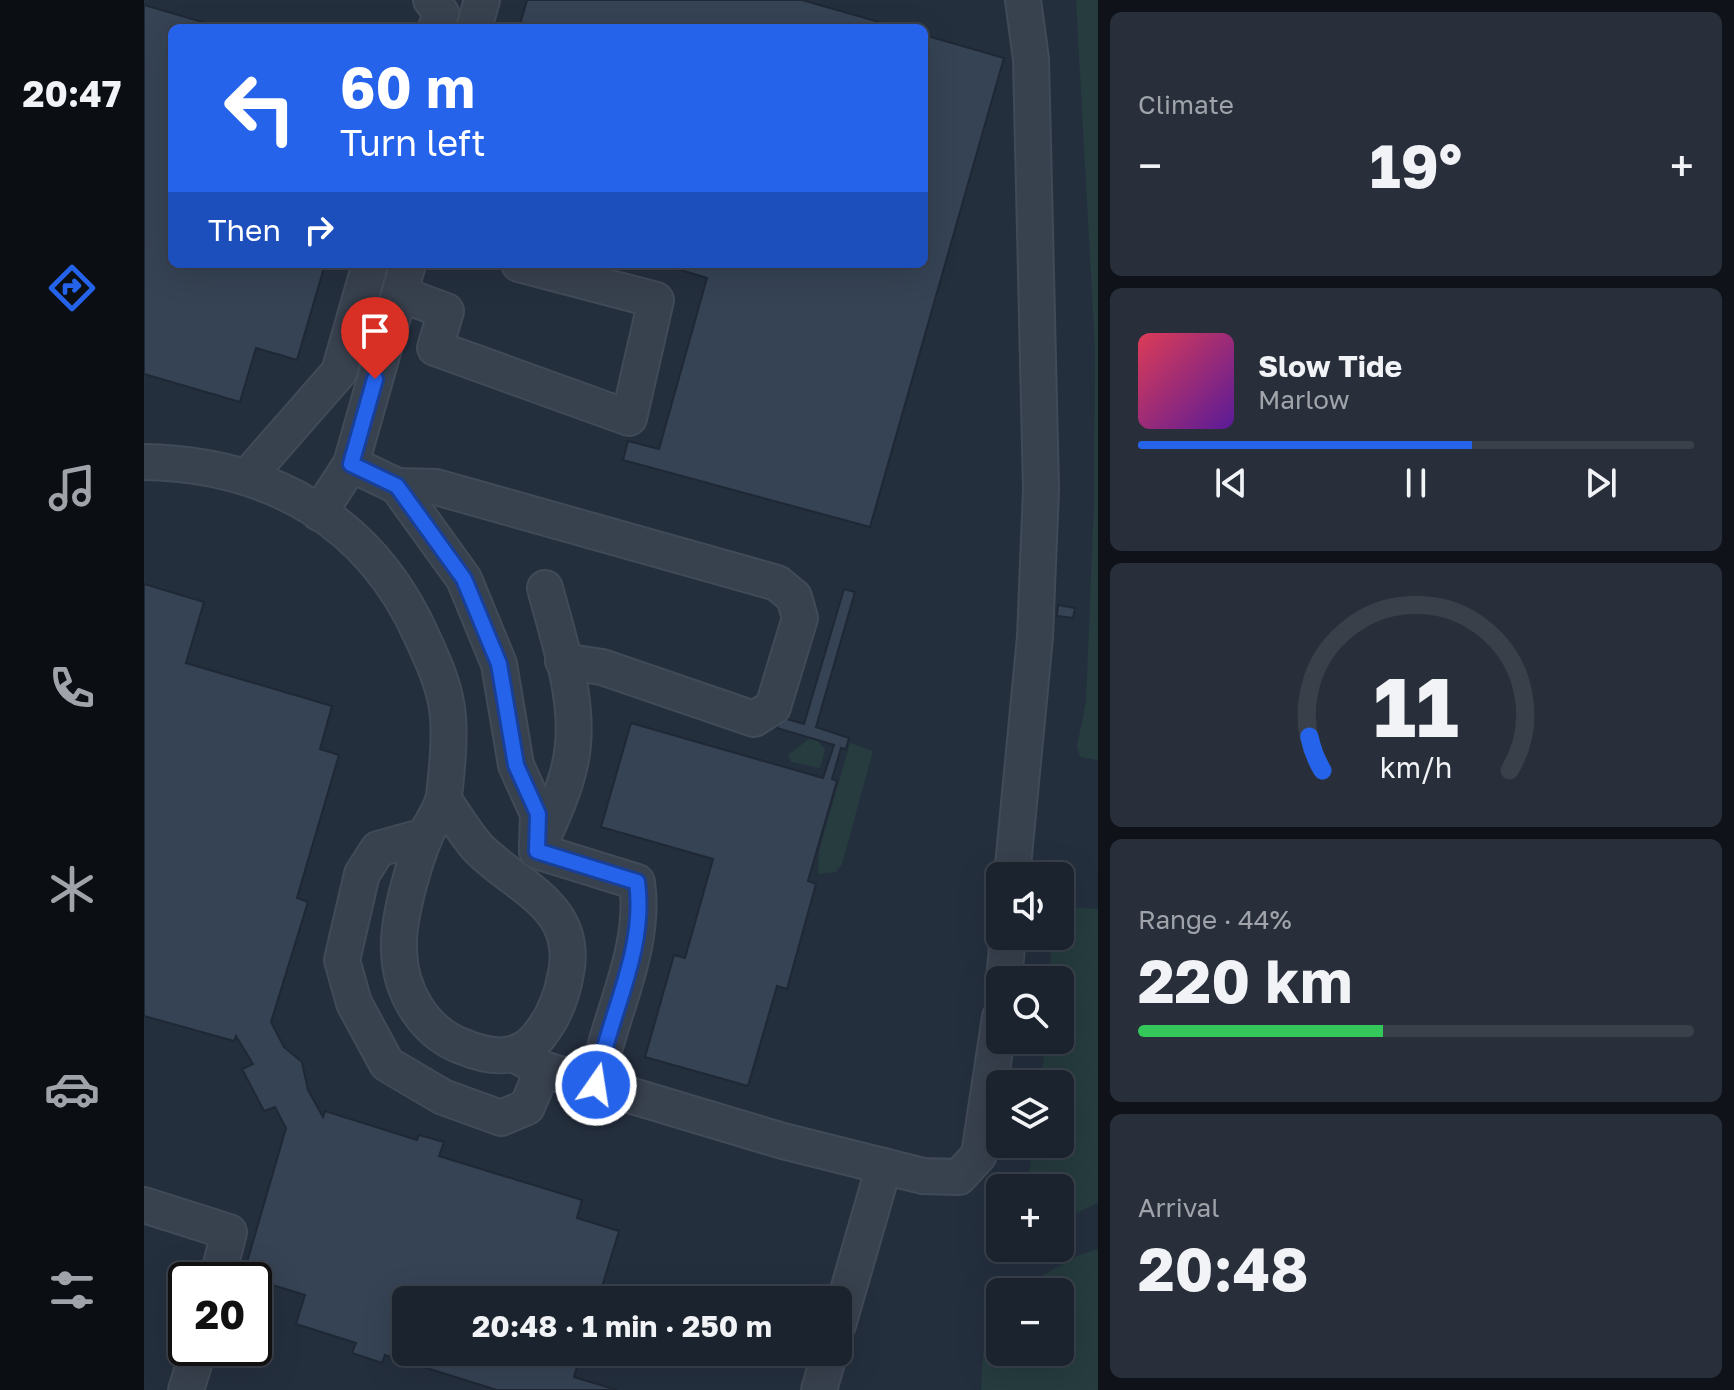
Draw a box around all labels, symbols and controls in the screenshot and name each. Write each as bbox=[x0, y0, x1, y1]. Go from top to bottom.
text: 60 m bbox=[340, 53, 475, 120]
icon: left bbox=[208, 56, 312, 160]
text: 20:47 bbox=[22, 72, 122, 115]
text: Climate bbox=[1138, 89, 1234, 120]
text: Turn left bbox=[340, 121, 486, 164]
text: 19° bbox=[1370, 129, 1462, 201]
text: − bbox=[1138, 139, 1162, 192]
text: + bbox=[1670, 139, 1694, 192]
icon: right bbox=[297, 208, 341, 252]
text: Then bbox=[208, 212, 281, 248]
icon: directions bbox=[44, 260, 100, 316]
pin bbox=[341, 297, 409, 379]
icon: arrive bbox=[353, 309, 397, 353]
text: Slow Tide bbox=[1258, 348, 1402, 384]
text: Marlow bbox=[1258, 384, 1350, 415]
icon: music bbox=[44, 460, 100, 516]
icon: previous bbox=[1209, 461, 1253, 505]
icon: pause bbox=[1394, 461, 1438, 505]
icon: next bbox=[1579, 461, 1623, 505]
text: 11 bbox=[1373, 655, 1459, 755]
icon: phone bbox=[44, 660, 100, 716]
text: km/h bbox=[1380, 750, 1452, 784]
icon: climate bbox=[44, 861, 100, 917]
map controls bbox=[986, 862, 1074, 1366]
button: sound bbox=[986, 862, 1074, 950]
text: Range · 44% bbox=[1138, 904, 1292, 935]
text: 220 km bbox=[1138, 944, 1353, 1016]
button: search bbox=[986, 966, 1074, 1054]
position arrow bbox=[554, 1043, 638, 1127]
icon: car bbox=[44, 1061, 100, 1117]
button: layers bbox=[986, 1070, 1074, 1158]
button: + bbox=[986, 1174, 1074, 1262]
text: Arrival bbox=[1138, 1192, 1219, 1223]
text: 20:48 bbox=[1138, 1232, 1309, 1304]
icon: filters bbox=[44, 1262, 100, 1318]
speed limit sign: 20 bbox=[168, 1262, 272, 1366]
button: − bbox=[986, 1278, 1074, 1366]
text: 20:48 · 1 min · 250 m bbox=[472, 1308, 772, 1344]

